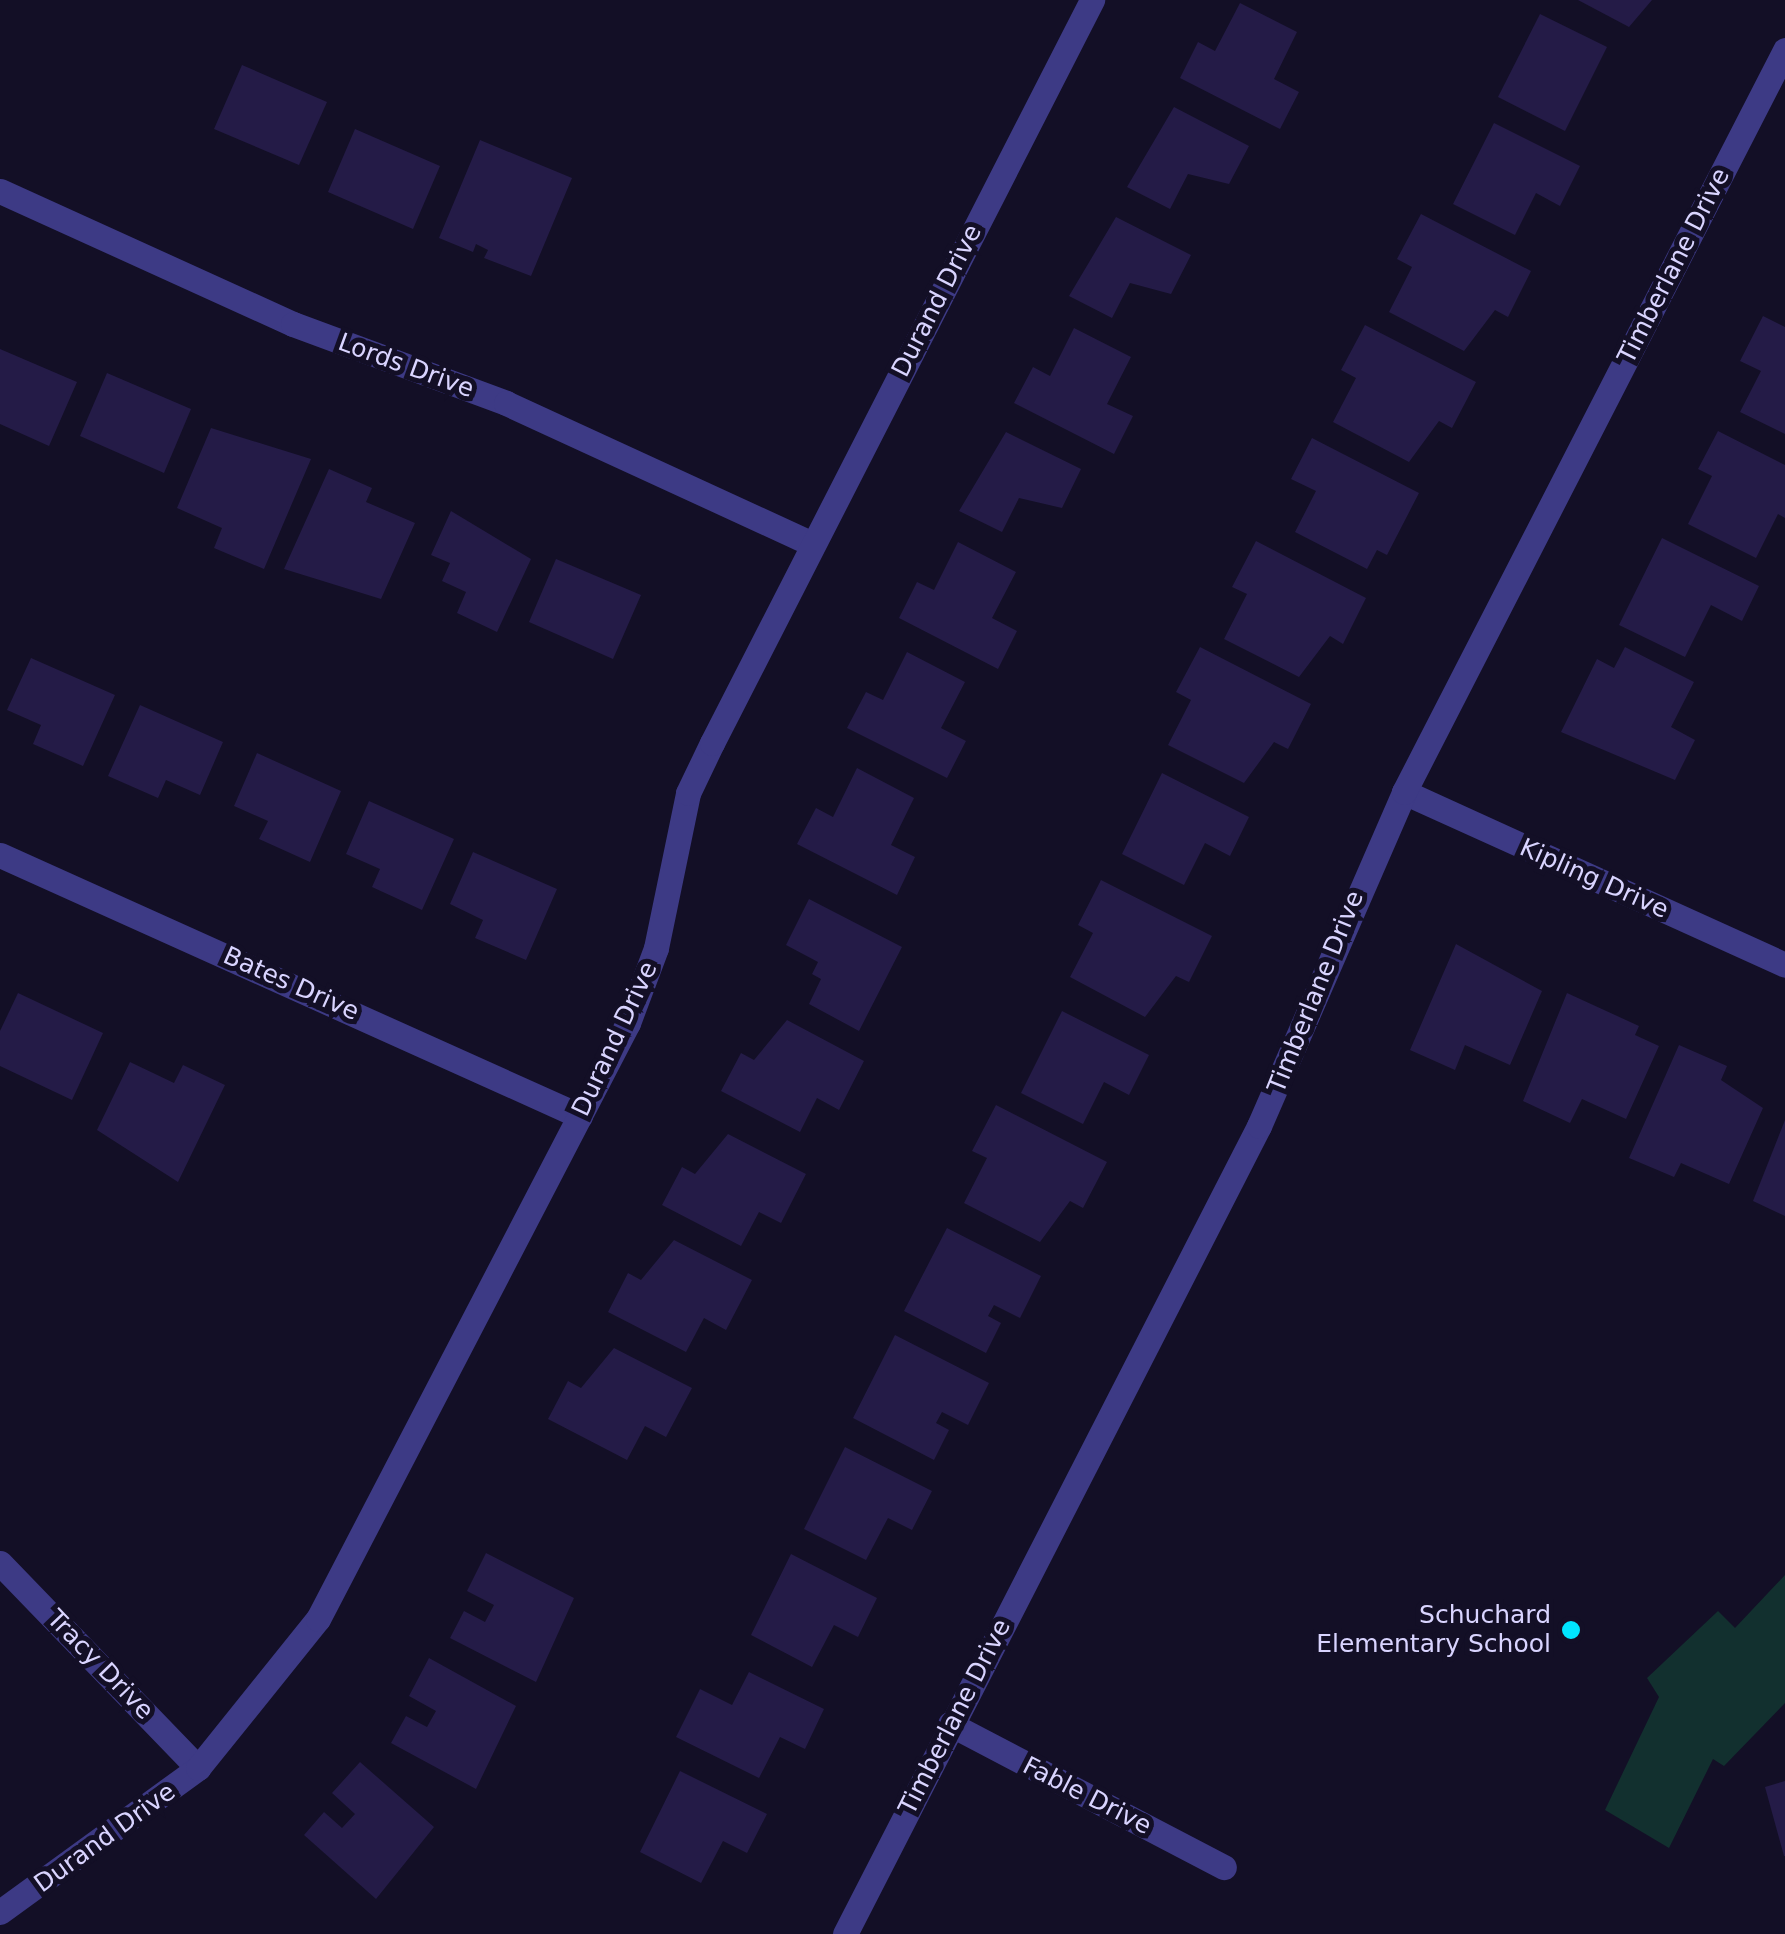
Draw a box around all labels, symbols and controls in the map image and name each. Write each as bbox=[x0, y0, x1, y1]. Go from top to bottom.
street label: Timberlane Drive bbox=[1612, 163, 1736, 369]
street label: Durand Drive bbox=[886, 220, 988, 382]
street label: Lords Drive bbox=[334, 328, 478, 404]
street label: Kipling Drive bbox=[1515, 833, 1673, 925]
street label: Timberlane Drive bbox=[1262, 887, 1370, 1097]
street label: Bates Drive bbox=[219, 941, 363, 1027]
street label: Durand Drive bbox=[566, 957, 664, 1121]
place label: Schuchard Elementary School bbox=[1316, 1601, 1551, 1660]
street label: Tracy Drive bbox=[40, 1604, 160, 1726]
street label: Timberlane Drive bbox=[893, 1614, 1017, 1820]
marker: Schuchard Elementary School bbox=[1560, 1619, 1582, 1641]
street label: Fable Drive bbox=[1018, 1751, 1156, 1841]
street label: Durand Drive bbox=[29, 1777, 181, 1899]

